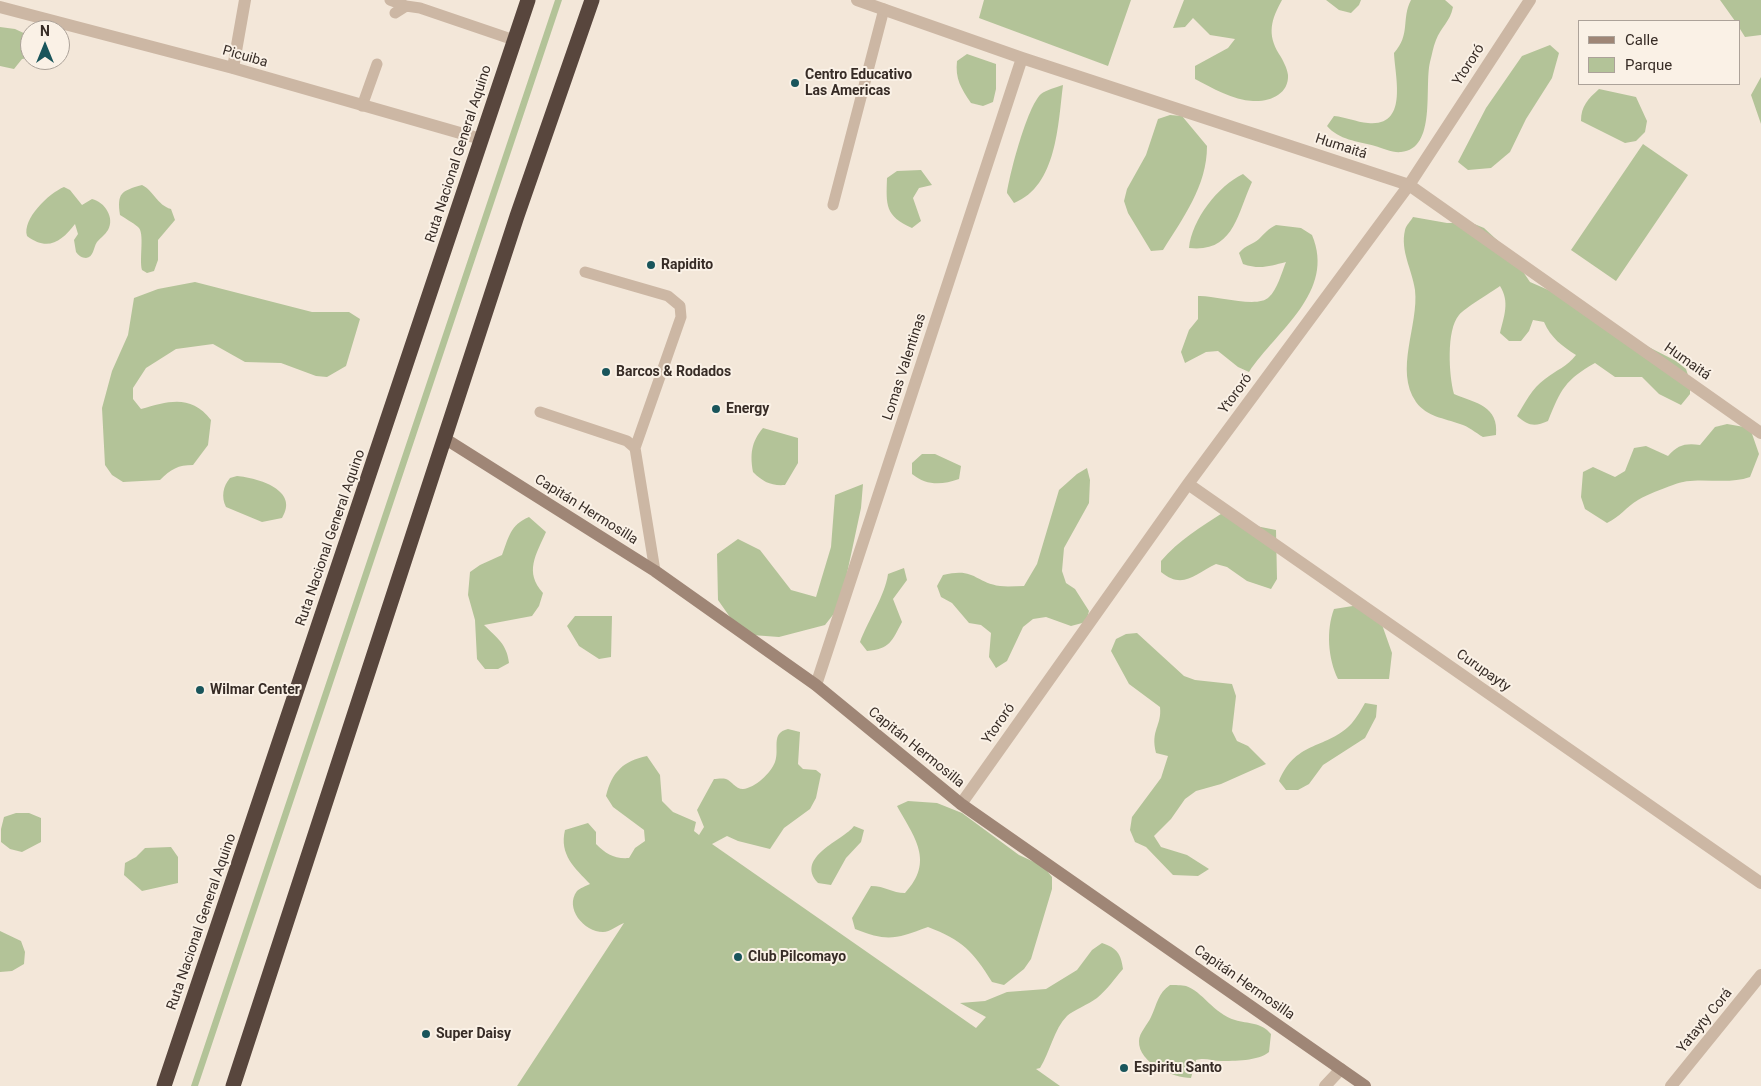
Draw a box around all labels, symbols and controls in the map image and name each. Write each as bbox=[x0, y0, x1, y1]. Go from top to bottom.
north arrow bbox=[20, 20, 70, 70]
legend bbox=[1578, 20, 1741, 85]
text: N bbox=[40, 23, 50, 39]
text: Calle bbox=[1625, 31, 1658, 49]
street label: Ytororó bbox=[1449, 41, 1489, 89]
street label: Picuiba bbox=[220, 43, 270, 71]
text: Parque bbox=[1625, 56, 1672, 74]
street label: Ruta Nacional General Aquino bbox=[422, 63, 496, 245]
place label: Centro Educativo Las Americas bbox=[805, 67, 912, 100]
marker: Centro Educativo Las Americas bbox=[789, 77, 801, 89]
street label: Humaitá bbox=[1313, 131, 1369, 163]
place label: Rapidito bbox=[661, 257, 713, 273]
marker: Rapidito bbox=[645, 259, 657, 271]
street label: Lomas Valentinas bbox=[880, 311, 930, 423]
street label: Humaitá bbox=[1660, 340, 1714, 384]
place label: Barcos & Rodados bbox=[616, 364, 731, 380]
marker: Barcos & Rodados bbox=[600, 366, 612, 378]
street label: Ytororó bbox=[1216, 371, 1256, 417]
place label: Energy bbox=[726, 401, 769, 417]
marker: Energy bbox=[710, 403, 722, 415]
street label: Ruta Nacional General Aquino bbox=[293, 448, 369, 628]
street label: Capitán Hermosilla bbox=[531, 471, 641, 549]
street label: Curupayty bbox=[1453, 646, 1513, 696]
place label: Wilmar Center bbox=[210, 682, 300, 698]
marker: Wilmar Center bbox=[194, 684, 206, 696]
street label: Ytororó bbox=[979, 700, 1019, 748]
street label: Capitán Hermosilla bbox=[865, 704, 967, 792]
street label: Ruta Nacional General Aquino bbox=[164, 832, 240, 1012]
street label: Capitán Hermosilla bbox=[1190, 942, 1298, 1024]
place label: Club Pilcomayo bbox=[748, 949, 846, 965]
marker: Club Pilcomayo bbox=[732, 951, 744, 963]
street label: Yatayty Corá bbox=[1674, 985, 1736, 1057]
place label: Super Daisy bbox=[436, 1026, 511, 1042]
marker: Super Daisy bbox=[420, 1028, 432, 1040]
place label: Espiritu Santo bbox=[1134, 1060, 1222, 1076]
marker: Espiritu Santo bbox=[1118, 1062, 1130, 1074]

